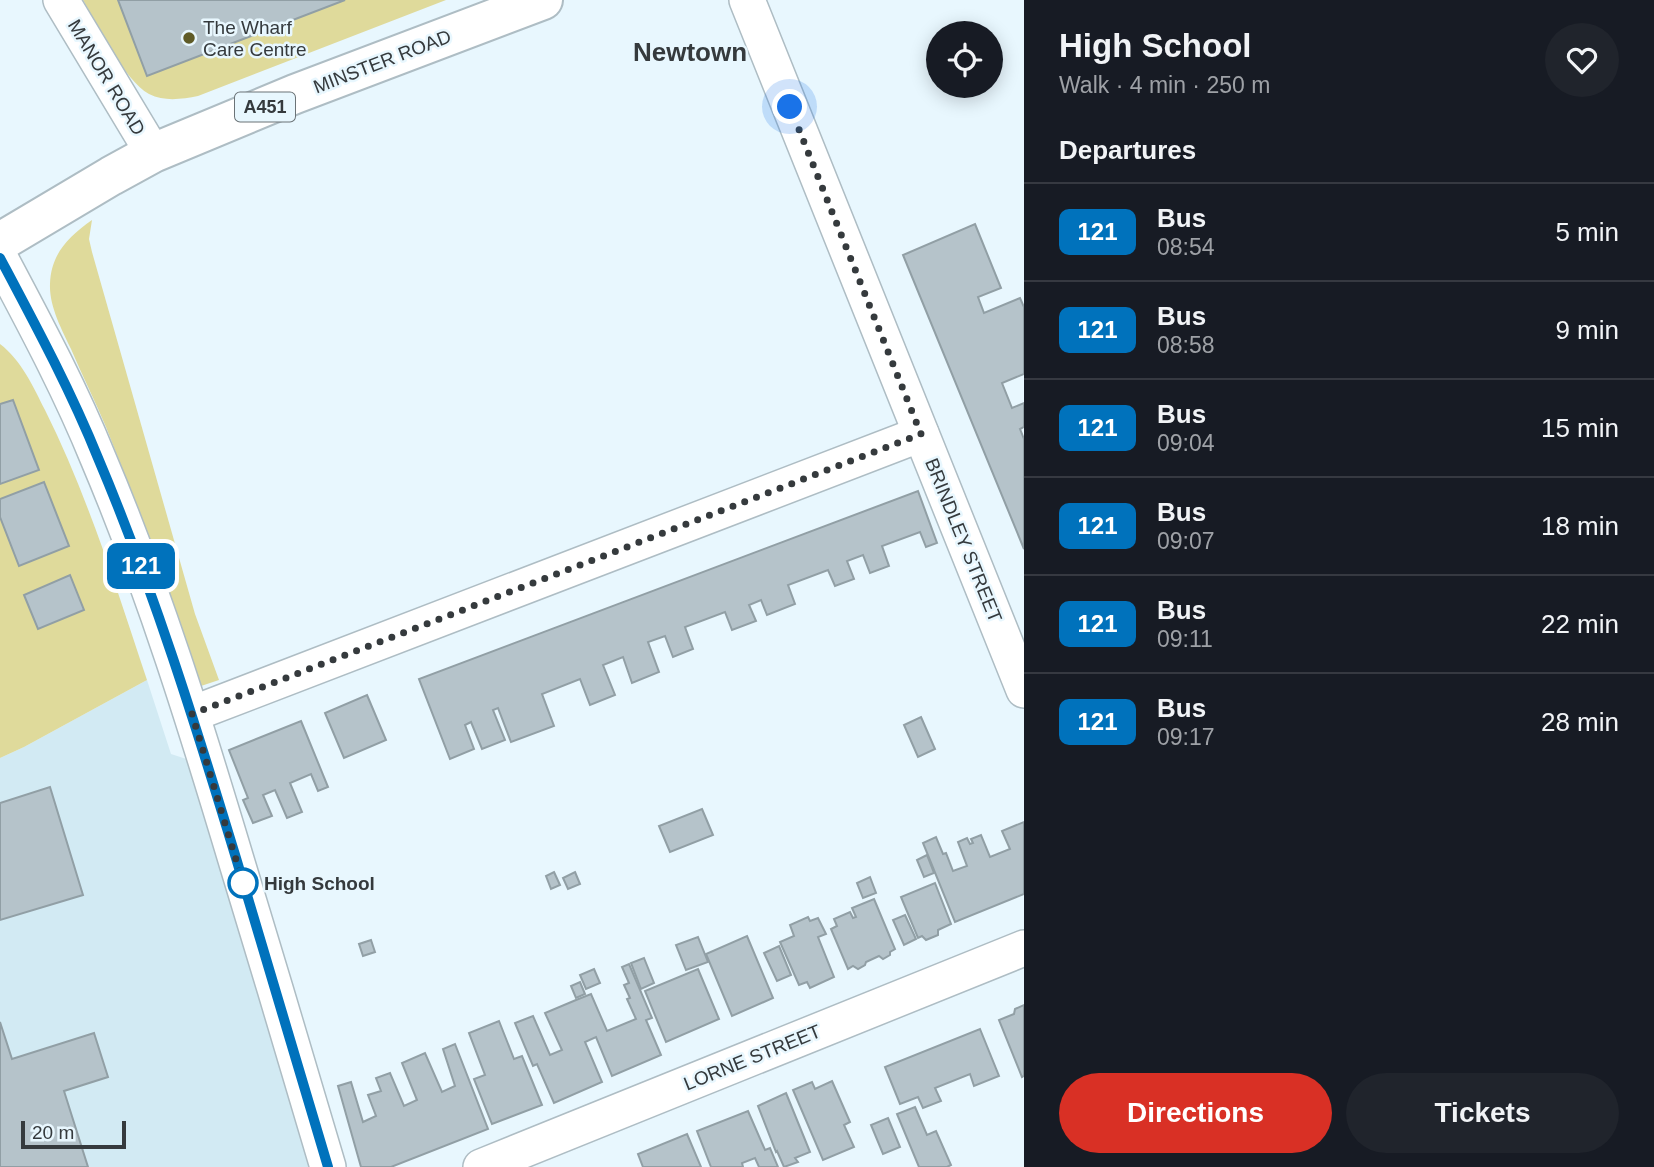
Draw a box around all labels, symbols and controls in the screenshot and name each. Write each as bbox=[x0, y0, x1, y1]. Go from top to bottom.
street label: MANOR ROAD bbox=[64, 16, 149, 139]
place label: The Wharf Care Centre bbox=[203, 17, 307, 60]
map controls bbox=[926, 21, 1003, 98]
button: locate bbox=[926, 21, 1003, 98]
button: heart bbox=[1545, 23, 1619, 97]
street label: MINSTER ROAD bbox=[310, 26, 454, 97]
text: High School bbox=[1059, 27, 1252, 64]
marker: The Wharf Care Centre bbox=[181, 30, 197, 46]
district label: Newtown bbox=[633, 37, 747, 67]
text: Walk · 4 min · 250 m bbox=[1059, 72, 1270, 98]
your location bbox=[772, 89, 807, 124]
road number: A451 bbox=[235, 92, 295, 122]
text: Departures bbox=[1059, 135, 1196, 165]
text: Bus bbox=[1157, 203, 1206, 233]
text: 5 min bbox=[1555, 217, 1619, 247]
text: 121 bbox=[1077, 218, 1118, 245]
text: 08:54 bbox=[1157, 234, 1215, 260]
text: Bus bbox=[1157, 301, 1206, 331]
text: 9 min bbox=[1555, 315, 1619, 345]
text: 121 bbox=[1077, 316, 1118, 343]
text: 08:58 bbox=[1157, 332, 1215, 358]
text: Bus bbox=[1157, 399, 1206, 429]
text: 15 min bbox=[1541, 413, 1619, 443]
text: 121 bbox=[1077, 414, 1118, 441]
text: 09:04 bbox=[1157, 430, 1215, 456]
street label: BRINDLEY STREET bbox=[921, 455, 1006, 626]
text: Bus bbox=[1157, 497, 1206, 527]
text: 18 min bbox=[1541, 511, 1619, 541]
text: 121 bbox=[1077, 512, 1118, 539]
text: 09:07 bbox=[1157, 528, 1215, 554]
line badge: 121 bbox=[101, 543, 181, 589]
text: 121 bbox=[121, 552, 161, 579]
text: Bus bbox=[1157, 595, 1206, 625]
text: 22 min bbox=[1541, 609, 1619, 639]
text: 121 bbox=[1077, 610, 1118, 637]
text: 09:11 bbox=[1157, 626, 1213, 652]
text: Bus bbox=[1157, 693, 1206, 723]
text: 28 min bbox=[1541, 707, 1619, 737]
text: 121 bbox=[1077, 708, 1118, 735]
text: 09:17 bbox=[1157, 724, 1215, 750]
marker: High School bbox=[228, 868, 258, 898]
place label: High School bbox=[264, 873, 375, 894]
street label: LORNE STREET bbox=[681, 1020, 824, 1094]
button: Directions bbox=[1059, 1073, 1332, 1153]
button: Tickets bbox=[1346, 1073, 1619, 1153]
scale bar bbox=[21, 1118, 126, 1150]
text: 20 m bbox=[32, 1122, 74, 1143]

